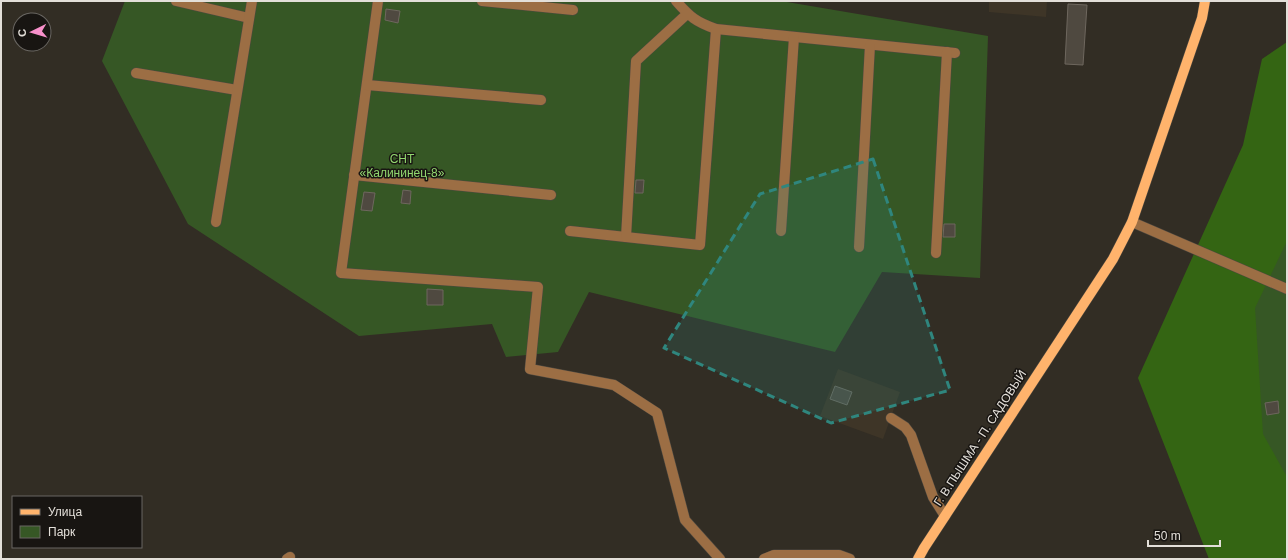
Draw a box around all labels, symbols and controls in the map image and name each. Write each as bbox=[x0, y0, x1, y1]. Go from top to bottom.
north arrow bbox=[12, 12, 52, 52]
text: С bbox=[16, 28, 28, 37]
park label: СНТ «Калининец-8» bbox=[360, 152, 445, 180]
street label: Г. В.ПЫШМА - П. САДОВЫЙ bbox=[930, 367, 1029, 508]
legend bbox=[12, 496, 142, 548]
text: Улица bbox=[48, 505, 82, 519]
scale bar bbox=[1148, 522, 1220, 548]
text: Парк bbox=[48, 525, 76, 539]
text: 50 m bbox=[1154, 529, 1181, 543]

